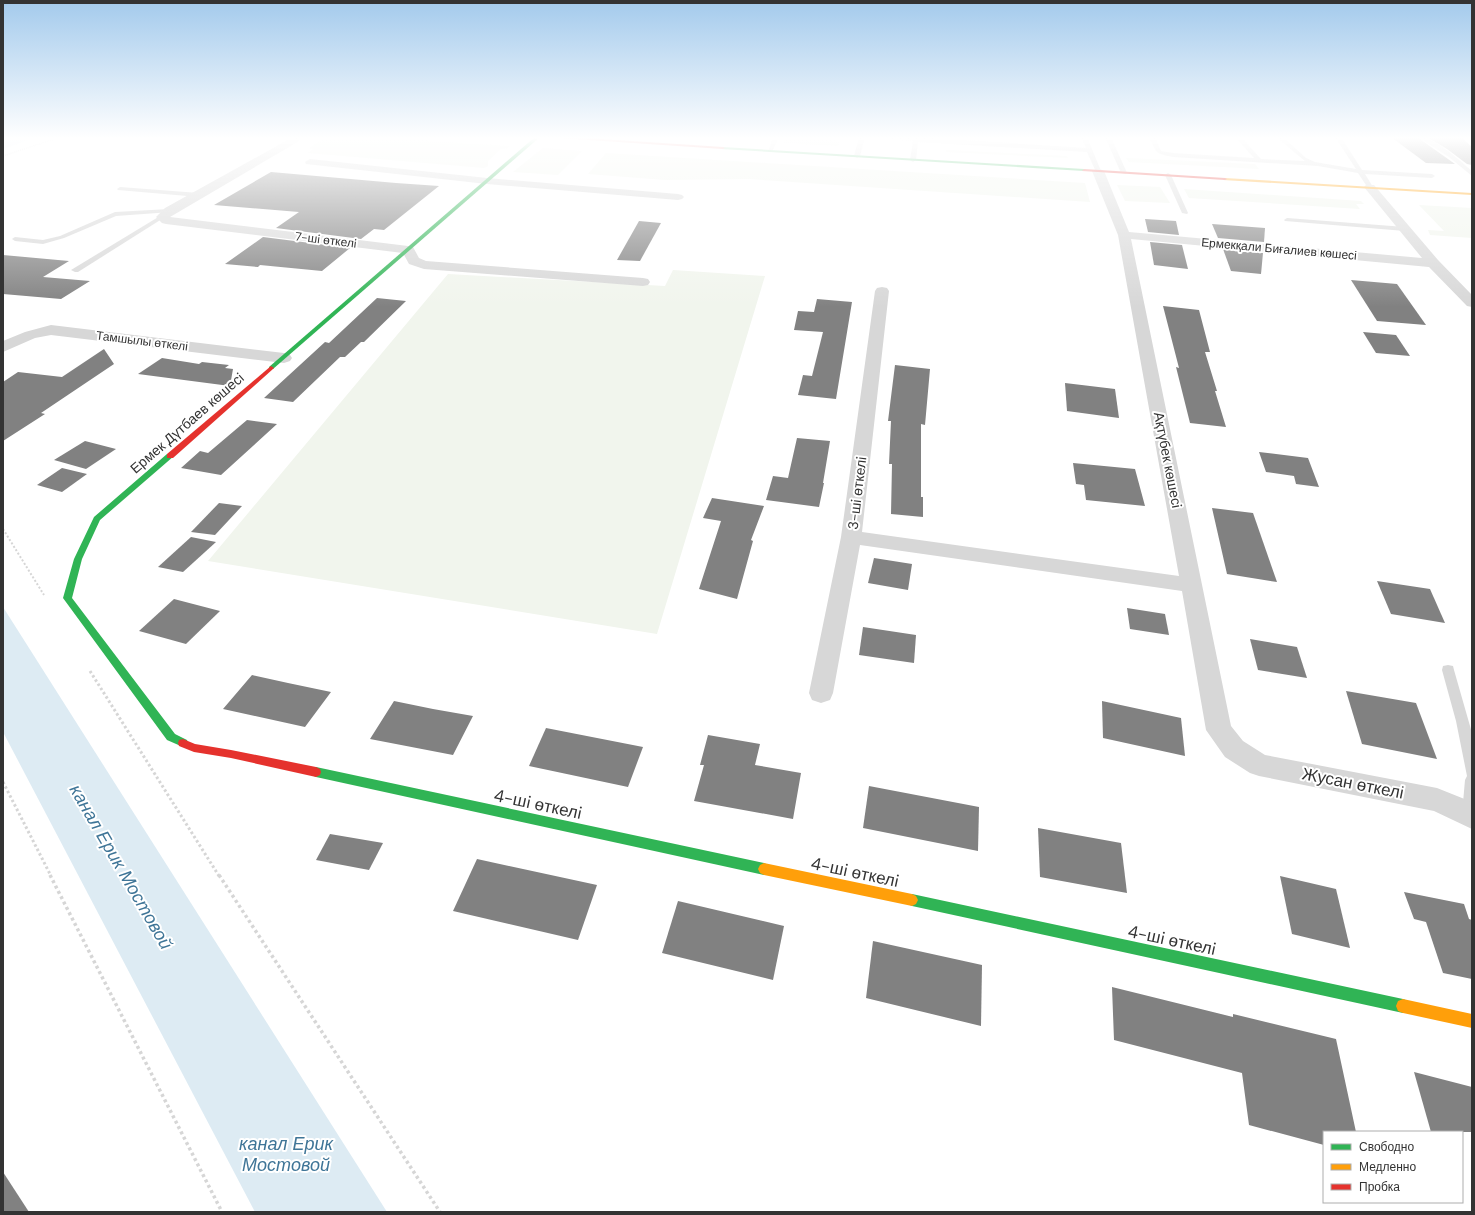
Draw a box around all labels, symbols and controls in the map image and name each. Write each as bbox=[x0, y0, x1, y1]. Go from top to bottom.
street label: 7-шi өткелi bbox=[294, 228, 358, 252]
street label: Ермекқали Биғалиев көшесі bbox=[1201, 234, 1357, 264]
street label: Тамшылы өткелі bbox=[95, 327, 189, 355]
street label: Ермек Дүтбаев көшесi bbox=[126, 369, 248, 477]
street label: Ақтүбек көшесi bbox=[1150, 410, 1186, 510]
street label: 3-шi өткелi bbox=[844, 455, 870, 531]
street label: Жусан өткелі bbox=[1300, 762, 1406, 804]
water label: канал Ерик Мостовой bbox=[64, 780, 178, 954]
street label: 4-шi өткелi bbox=[492, 784, 584, 824]
street label: 4-шi өткелi bbox=[809, 852, 901, 892]
street label: 4-шi өткелi bbox=[1126, 920, 1218, 960]
legend bbox=[1323, 1131, 1463, 1203]
water label: канал Ерик Мостовой bbox=[239, 1132, 334, 1177]
text: Свободно bbox=[1359, 1139, 1414, 1155]
text: Медленно bbox=[1359, 1159, 1416, 1175]
text: Пробка bbox=[1359, 1179, 1400, 1195]

